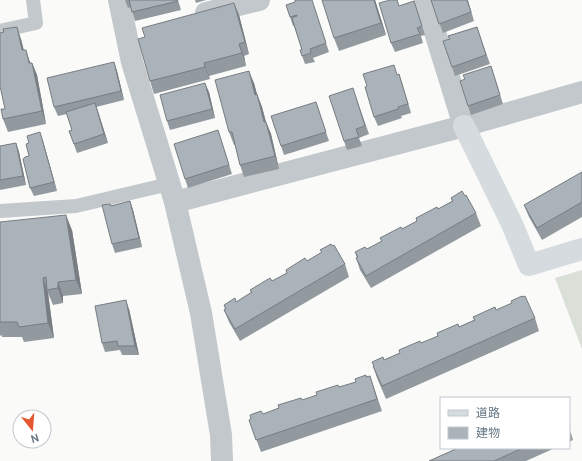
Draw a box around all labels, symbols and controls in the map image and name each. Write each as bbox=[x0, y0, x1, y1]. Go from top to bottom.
legend bbox=[440, 397, 570, 449]
text: 道路 bbox=[476, 406, 500, 422]
north arrow bbox=[12, 409, 52, 449]
text: 建物 bbox=[476, 426, 500, 442]
text: N bbox=[29, 430, 40, 445]

